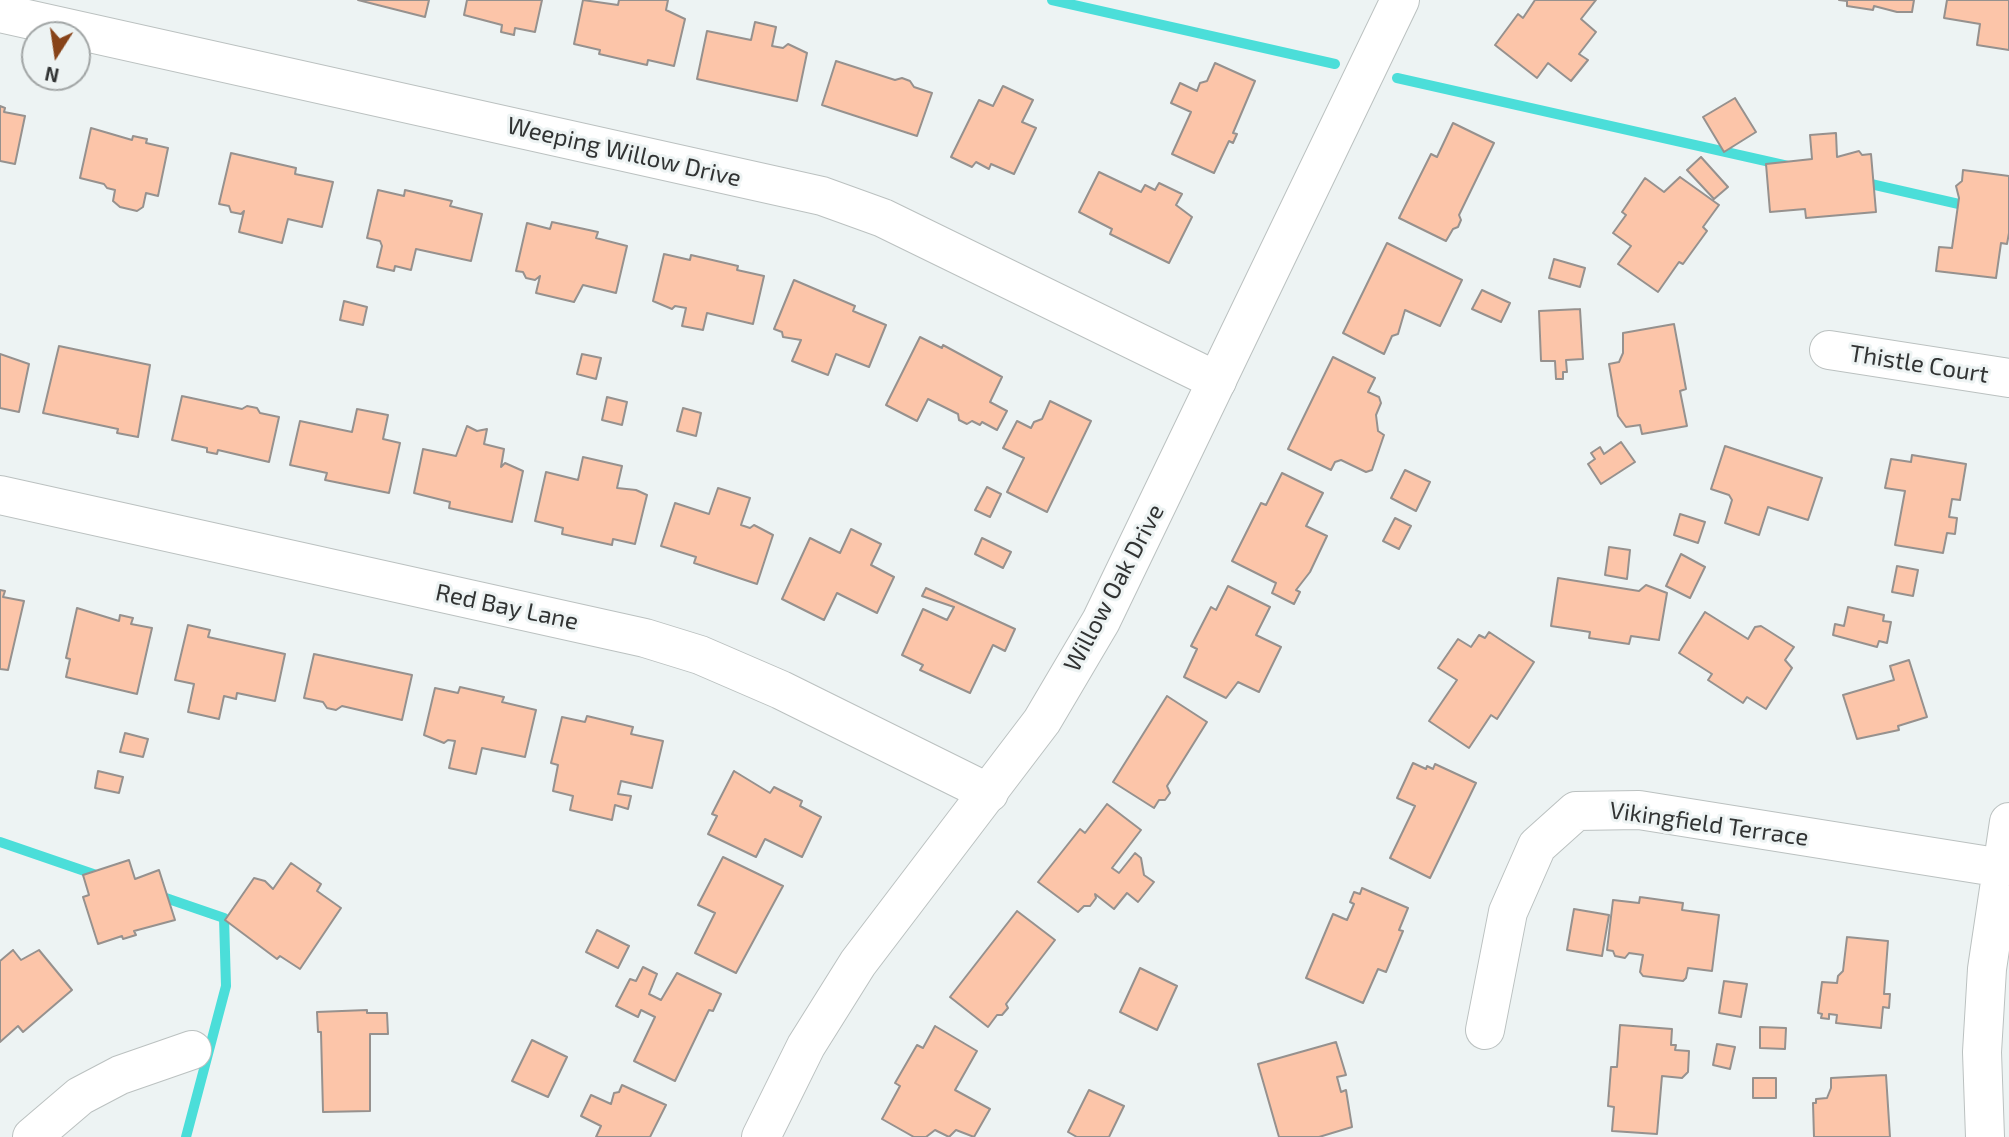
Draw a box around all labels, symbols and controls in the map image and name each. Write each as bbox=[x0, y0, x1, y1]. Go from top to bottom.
north arrow bbox=[21, 21, 91, 91]
text: N bbox=[43, 62, 61, 88]
street label: Weeping Willow Drive bbox=[504, 111, 744, 193]
street label: Thistle Court bbox=[1847, 339, 1991, 389]
street label: Willow Oak Drive bbox=[1058, 499, 1170, 677]
street label: Red Bay Lane bbox=[433, 578, 581, 636]
street label: Vikingfield Terrace bbox=[1608, 796, 1810, 852]

